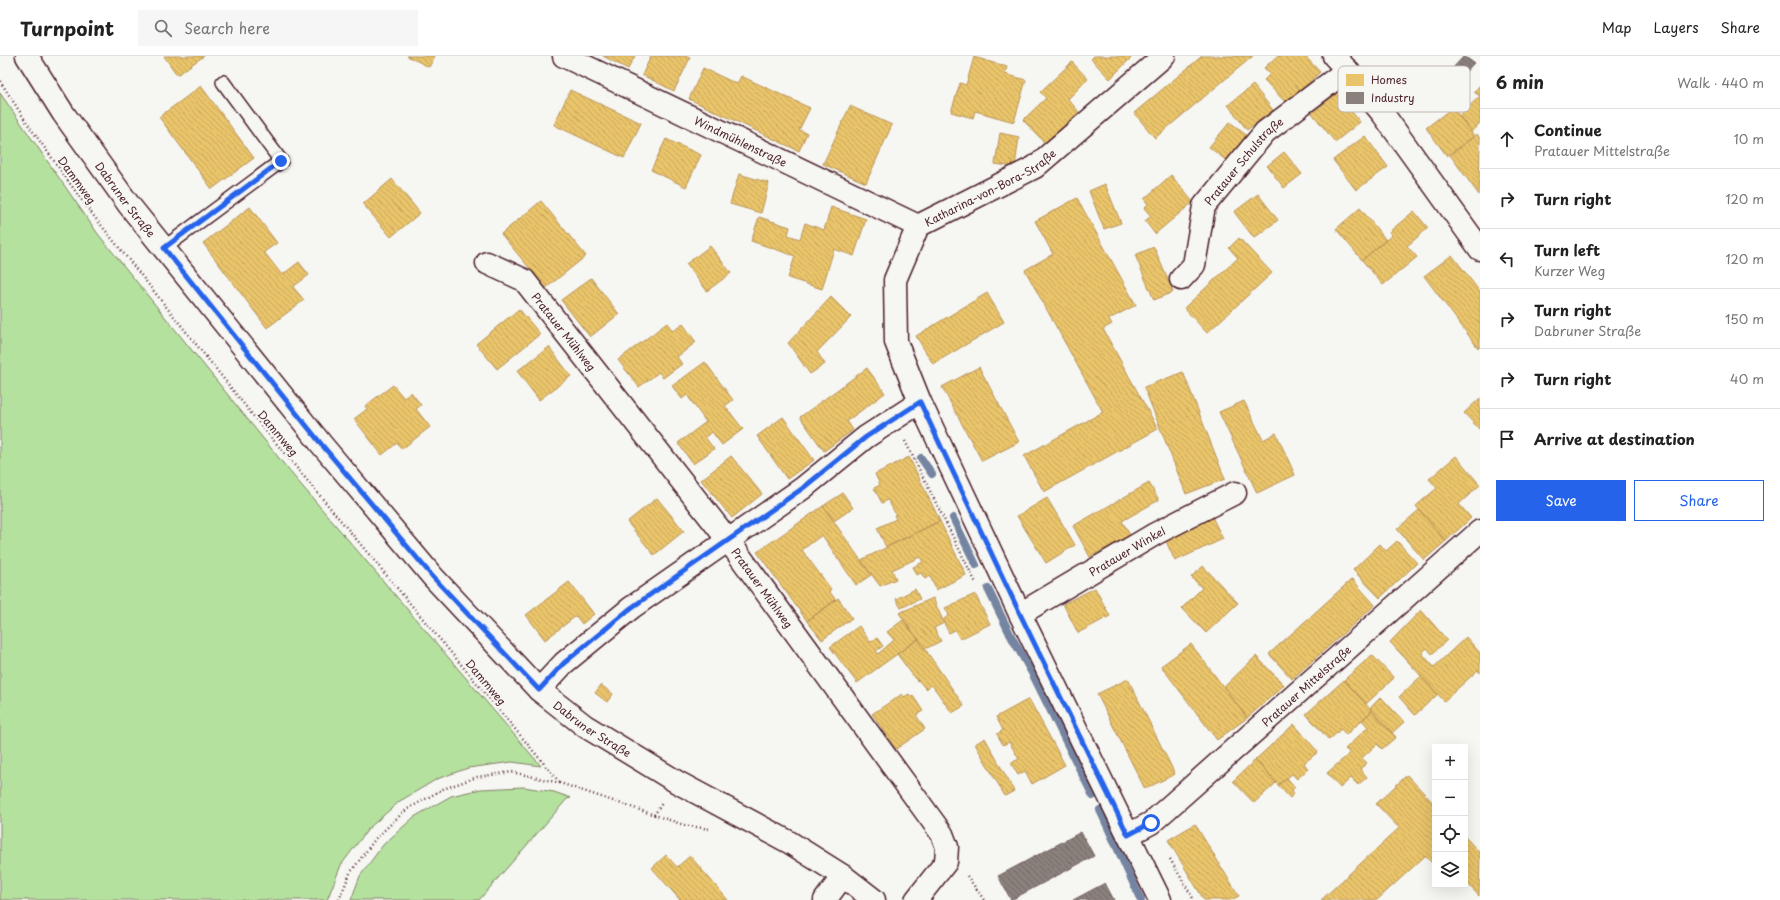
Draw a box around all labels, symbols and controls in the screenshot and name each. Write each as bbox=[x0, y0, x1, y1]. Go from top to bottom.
search box bbox=[138, 10, 418, 46]
text: Turnpoint bbox=[20, 14, 114, 42]
text: Search here bbox=[184, 16, 270, 39]
icon: search bbox=[152, 17, 174, 39]
text: Map bbox=[1602, 17, 1632, 38]
text: Layers bbox=[1654, 17, 1699, 38]
text: Share bbox=[1721, 17, 1760, 38]
legend bbox=[1338, 66, 1470, 112]
text: 6 min bbox=[1496, 69, 1544, 95]
text: Homes bbox=[1371, 71, 1407, 88]
text: Walk · 440 m bbox=[1677, 73, 1764, 92]
text: Industry bbox=[1371, 89, 1415, 106]
street label: Windmühlenstraße bbox=[691, 111, 790, 170]
street label: Pratauer Schulstraße bbox=[1200, 113, 1287, 209]
text: Continue bbox=[1534, 118, 1602, 141]
icon: ahead bbox=[1496, 128, 1518, 150]
text: 10 m bbox=[1734, 129, 1764, 148]
text: Pratauer Mittelstraße bbox=[1534, 141, 1670, 160]
street label: Katharina-von-Bora-Straße bbox=[921, 144, 1059, 230]
street label: Dammweg bbox=[54, 152, 100, 208]
route end bbox=[272, 152, 290, 170]
street label: Dabruner Straße bbox=[92, 158, 160, 241]
text: Turn right bbox=[1534, 187, 1611, 210]
icon: right bbox=[1496, 188, 1518, 210]
text: 120 m bbox=[1725, 189, 1764, 208]
text: Turn left bbox=[1534, 238, 1600, 261]
icon: left bbox=[1496, 248, 1518, 270]
text: 120 m bbox=[1725, 249, 1764, 268]
text: Kurzer Weg bbox=[1534, 261, 1605, 280]
street label: Pratauer Mühlweg bbox=[528, 288, 601, 374]
text: Turn right bbox=[1534, 298, 1611, 321]
icon: right bbox=[1496, 308, 1518, 330]
text: 150 m bbox=[1725, 309, 1764, 328]
text: Dabruner Straße bbox=[1534, 321, 1641, 340]
text: Turn right bbox=[1534, 367, 1611, 390]
icon: right bbox=[1496, 368, 1518, 390]
text: 40 m bbox=[1730, 369, 1764, 388]
street label: Dammweg bbox=[254, 406, 302, 460]
text: Arrive at destination bbox=[1534, 427, 1695, 450]
icon: arrive bbox=[1496, 428, 1518, 450]
button: Save bbox=[1496, 480, 1626, 521]
button: Share bbox=[1634, 480, 1764, 521]
street label: Pratauer Winkel bbox=[1085, 522, 1168, 580]
street label: Pratauer Mühlweg bbox=[728, 544, 798, 631]
street label: Pratauer Mittelstraße bbox=[1257, 641, 1355, 730]
street label: Dammweg bbox=[462, 655, 510, 709]
street label: Dabruner Straße bbox=[550, 696, 635, 761]
map controls bbox=[1432, 744, 1468, 888]
button: + bbox=[1432, 744, 1468, 780]
button: − bbox=[1432, 780, 1468, 816]
route start bbox=[1142, 814, 1160, 832]
button: locate bbox=[1432, 816, 1468, 852]
button: layers bbox=[1432, 852, 1468, 888]

